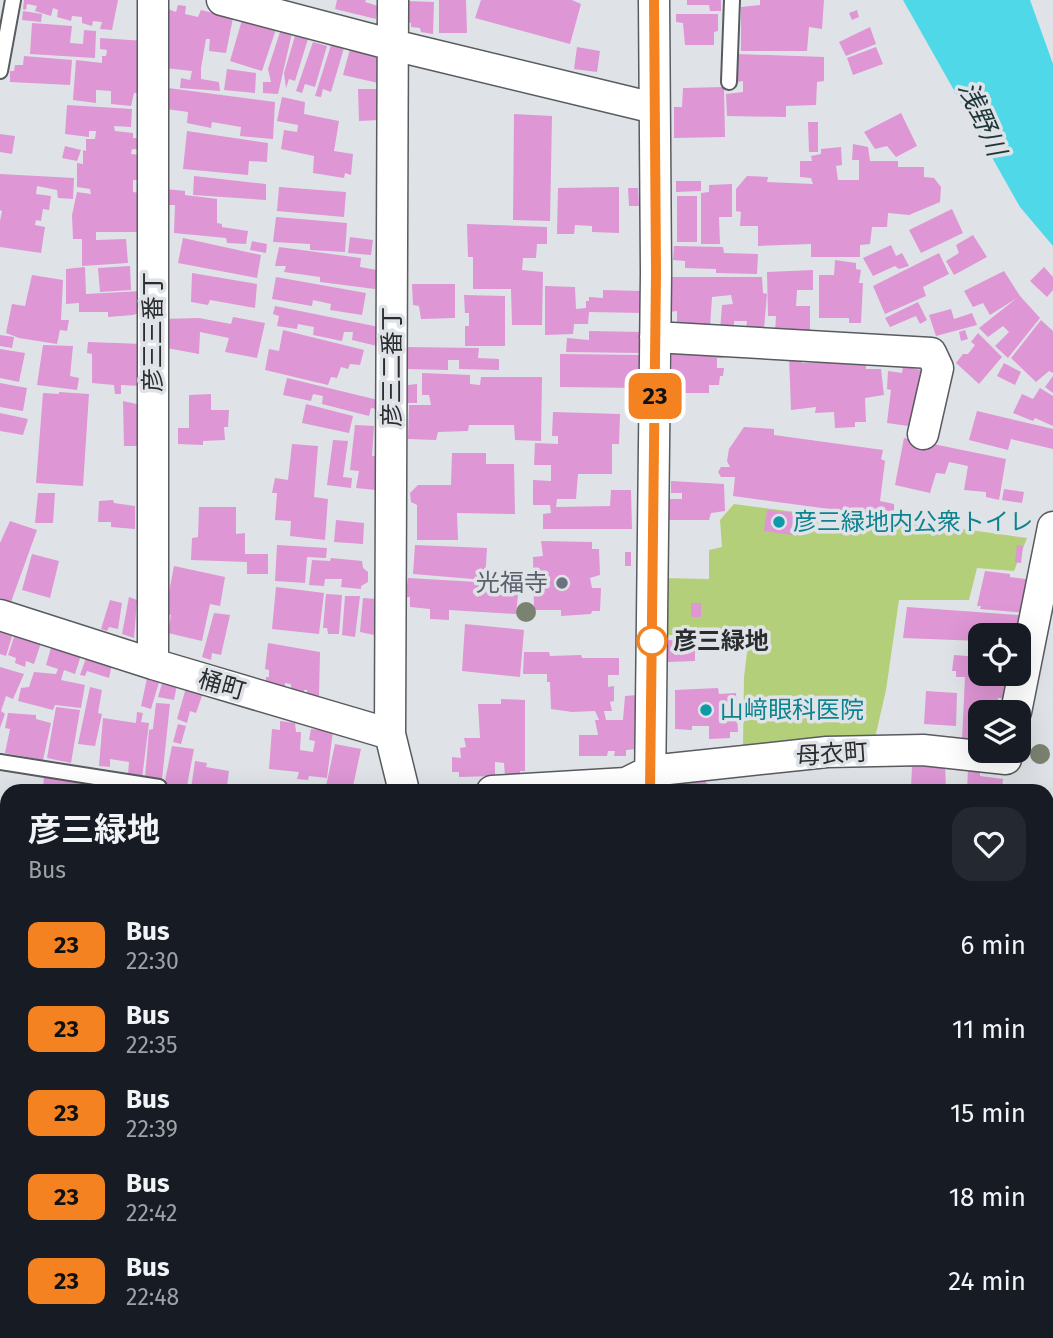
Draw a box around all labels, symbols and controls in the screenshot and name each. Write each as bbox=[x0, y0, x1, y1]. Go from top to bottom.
water label: 浅野川 bbox=[952, 77, 1013, 164]
street label: 彦三三番丁 bbox=[139, 272, 167, 392]
street label: 彦三二番丁 bbox=[378, 307, 406, 427]
line badge: 23 bbox=[624, 373, 686, 419]
text: 23 bbox=[643, 382, 667, 410]
place label: 彦三緑地内公衆トイレ bbox=[793, 508, 1033, 536]
marker: 彦三緑地内公衆トイレ bbox=[771, 514, 787, 530]
place label: 光福寺 bbox=[476, 569, 548, 597]
marker: 光福寺 bbox=[554, 575, 570, 591]
map controls bbox=[968, 623, 1031, 763]
button: locate bbox=[968, 623, 1031, 686]
marker: 彦三緑地 bbox=[637, 626, 667, 656]
place label: 彦三緑地 bbox=[673, 627, 769, 655]
street label: 桶町 bbox=[195, 665, 249, 705]
place label: 山﨑眼科医院 bbox=[720, 696, 864, 724]
button: layers bbox=[968, 700, 1031, 763]
marker: 山﨑眼科医院 bbox=[698, 702, 714, 718]
street label: 母衣町 bbox=[795, 738, 869, 770]
button: heart bbox=[952, 807, 1026, 881]
text: 彦三緑地 bbox=[28, 810, 160, 850]
text: Bus bbox=[28, 856, 66, 884]
text: Bus bbox=[126, 916, 169, 947]
text: 6 min bbox=[960, 930, 1026, 961]
text: 23 bbox=[54, 931, 79, 959]
text: 22:30 bbox=[126, 947, 179, 975]
text: Bus bbox=[126, 1000, 169, 1031]
text: 11 min bbox=[952, 1014, 1026, 1045]
text: 23 bbox=[54, 1015, 79, 1043]
text: 22:35 bbox=[126, 1031, 178, 1059]
text: Bus bbox=[126, 1084, 169, 1115]
text: 15 min bbox=[950, 1098, 1026, 1129]
text: 23 bbox=[54, 1099, 79, 1127]
text: 22:39 bbox=[126, 1115, 178, 1143]
text: Bus bbox=[126, 1168, 169, 1199]
text: 18 min bbox=[949, 1182, 1026, 1213]
text: 23 bbox=[54, 1183, 79, 1211]
text: 22:42 bbox=[126, 1199, 177, 1227]
text: Bus bbox=[126, 1252, 169, 1283]
text: 24 min bbox=[948, 1266, 1026, 1297]
text: 23 bbox=[54, 1267, 79, 1295]
text: 22:48 bbox=[126, 1283, 179, 1311]

